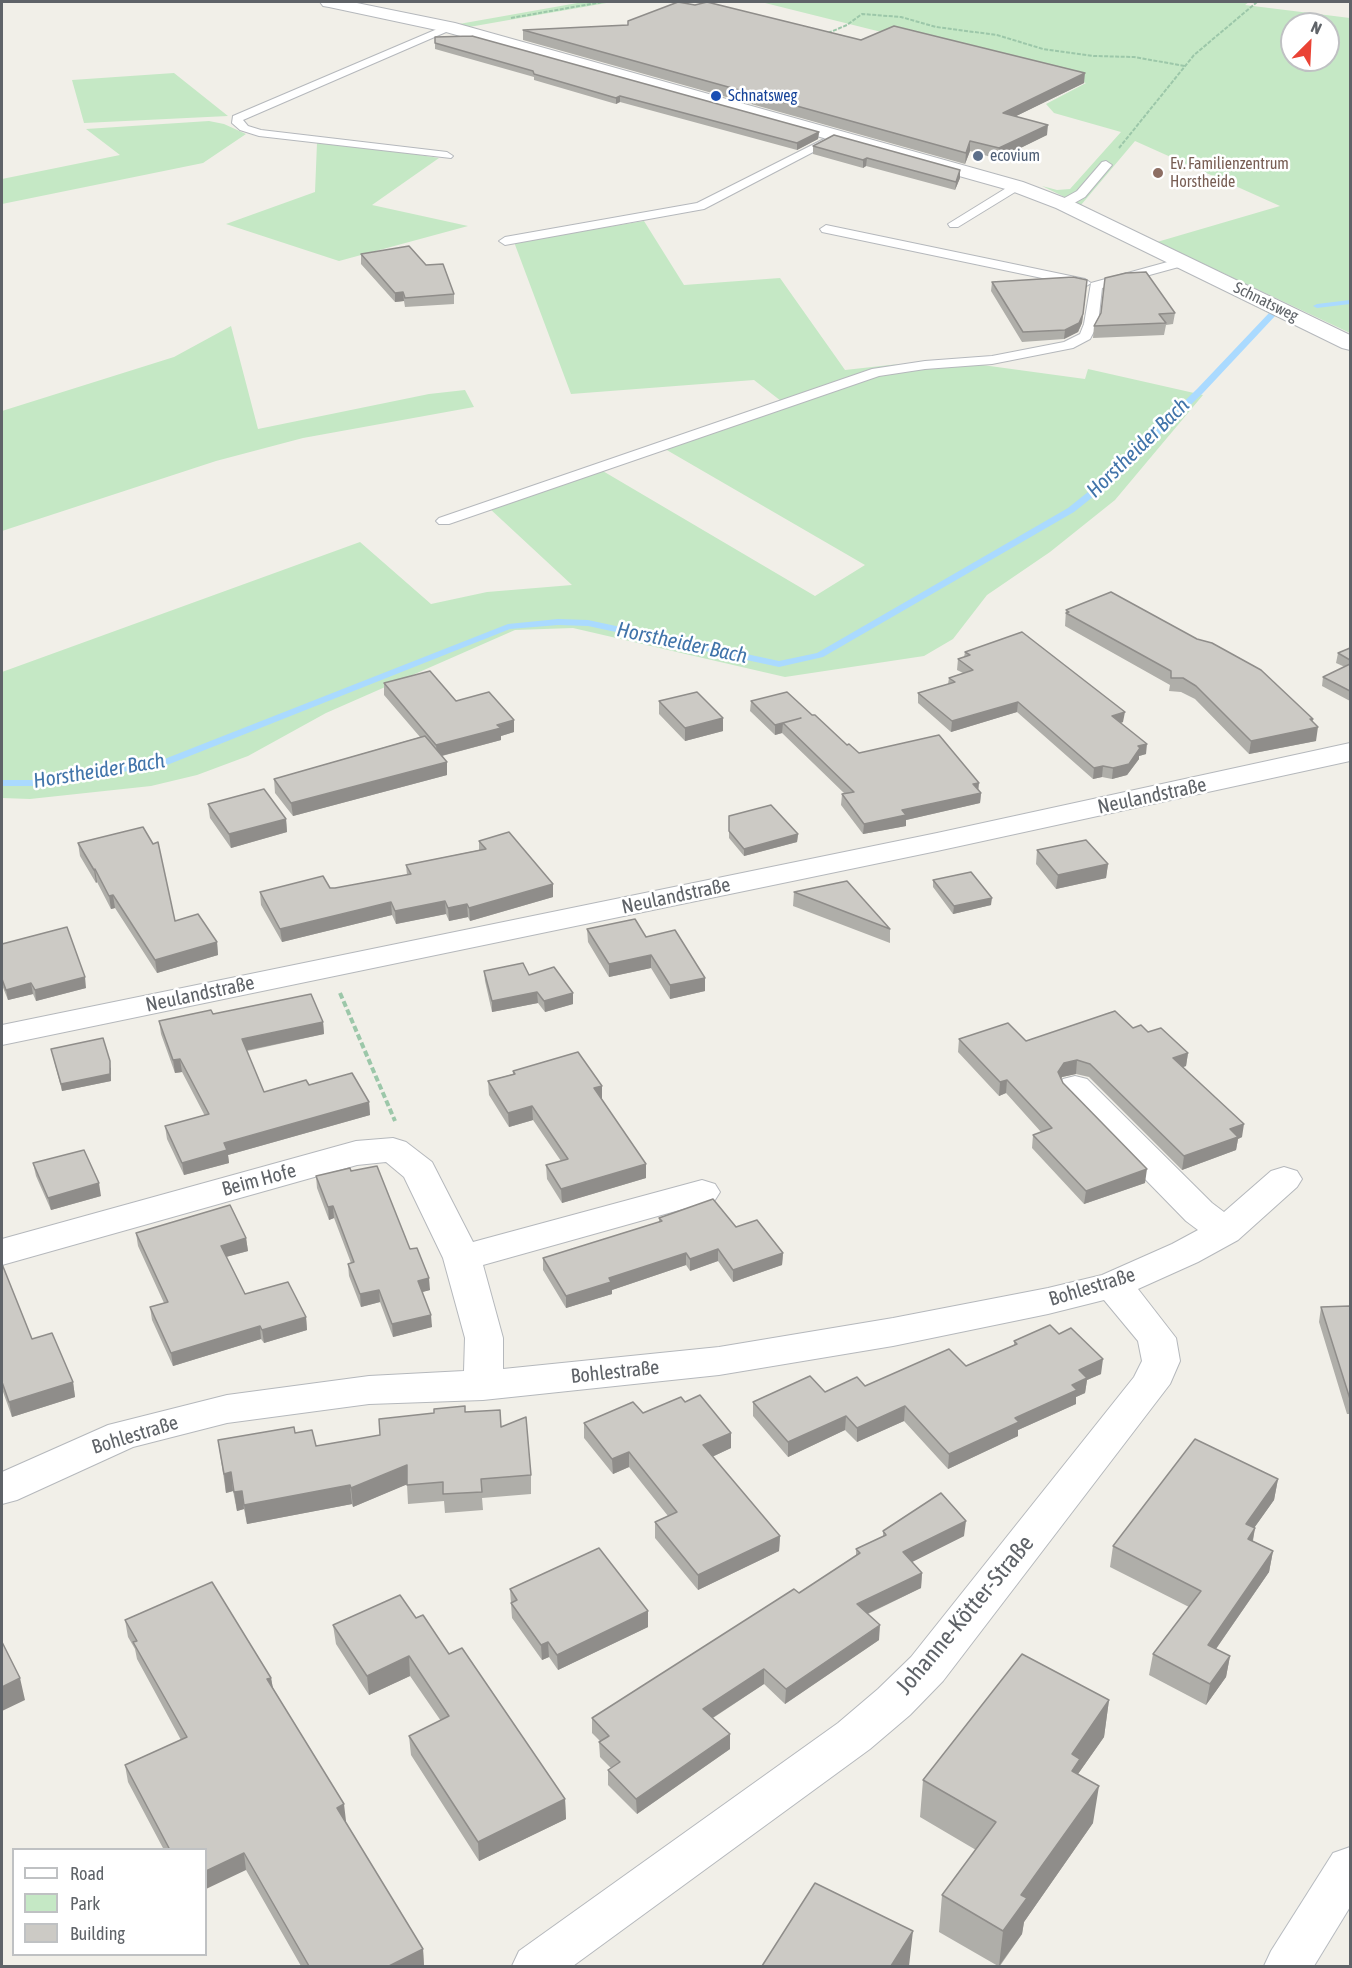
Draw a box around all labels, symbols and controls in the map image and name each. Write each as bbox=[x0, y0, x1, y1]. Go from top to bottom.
north arrow bbox=[1280, 12, 1340, 72]
text: N bbox=[1309, 17, 1324, 38]
place label: Schnatsweg bbox=[728, 86, 797, 106]
marker: Schnatsweg bbox=[709, 89, 723, 103]
place label: ecovium bbox=[990, 146, 1040, 166]
marker: ecovium bbox=[971, 149, 985, 163]
place label: Ev. Familienzentrum Horstheide bbox=[1170, 154, 1289, 192]
marker: Ev. Familienzentrum Horstheide bbox=[1151, 166, 1165, 180]
street label: Schnatsweg bbox=[1231, 278, 1301, 326]
water label: Horstheider Bach bbox=[1082, 393, 1194, 503]
water label: Horstheider Bach bbox=[615, 617, 749, 669]
water label: Horstheider Bach bbox=[32, 748, 166, 794]
street label: Neulandstraße bbox=[1096, 773, 1208, 819]
street label: Neulandstraße bbox=[620, 873, 732, 919]
street label: Neulandstraße bbox=[144, 971, 256, 1017]
street label: Beim Hofe bbox=[219, 1159, 299, 1201]
street label: Bohlestraße bbox=[1046, 1263, 1138, 1311]
street label: Bohlestraße bbox=[570, 1355, 660, 1389]
street label: Bohlestraße bbox=[89, 1411, 181, 1459]
street label: Johanne-Kötter-Straße bbox=[890, 1530, 1040, 1700]
legend bbox=[12, 1848, 207, 1956]
text: Road bbox=[70, 1863, 104, 1884]
text: Park bbox=[70, 1893, 100, 1914]
text: Building bbox=[70, 1923, 125, 1944]

